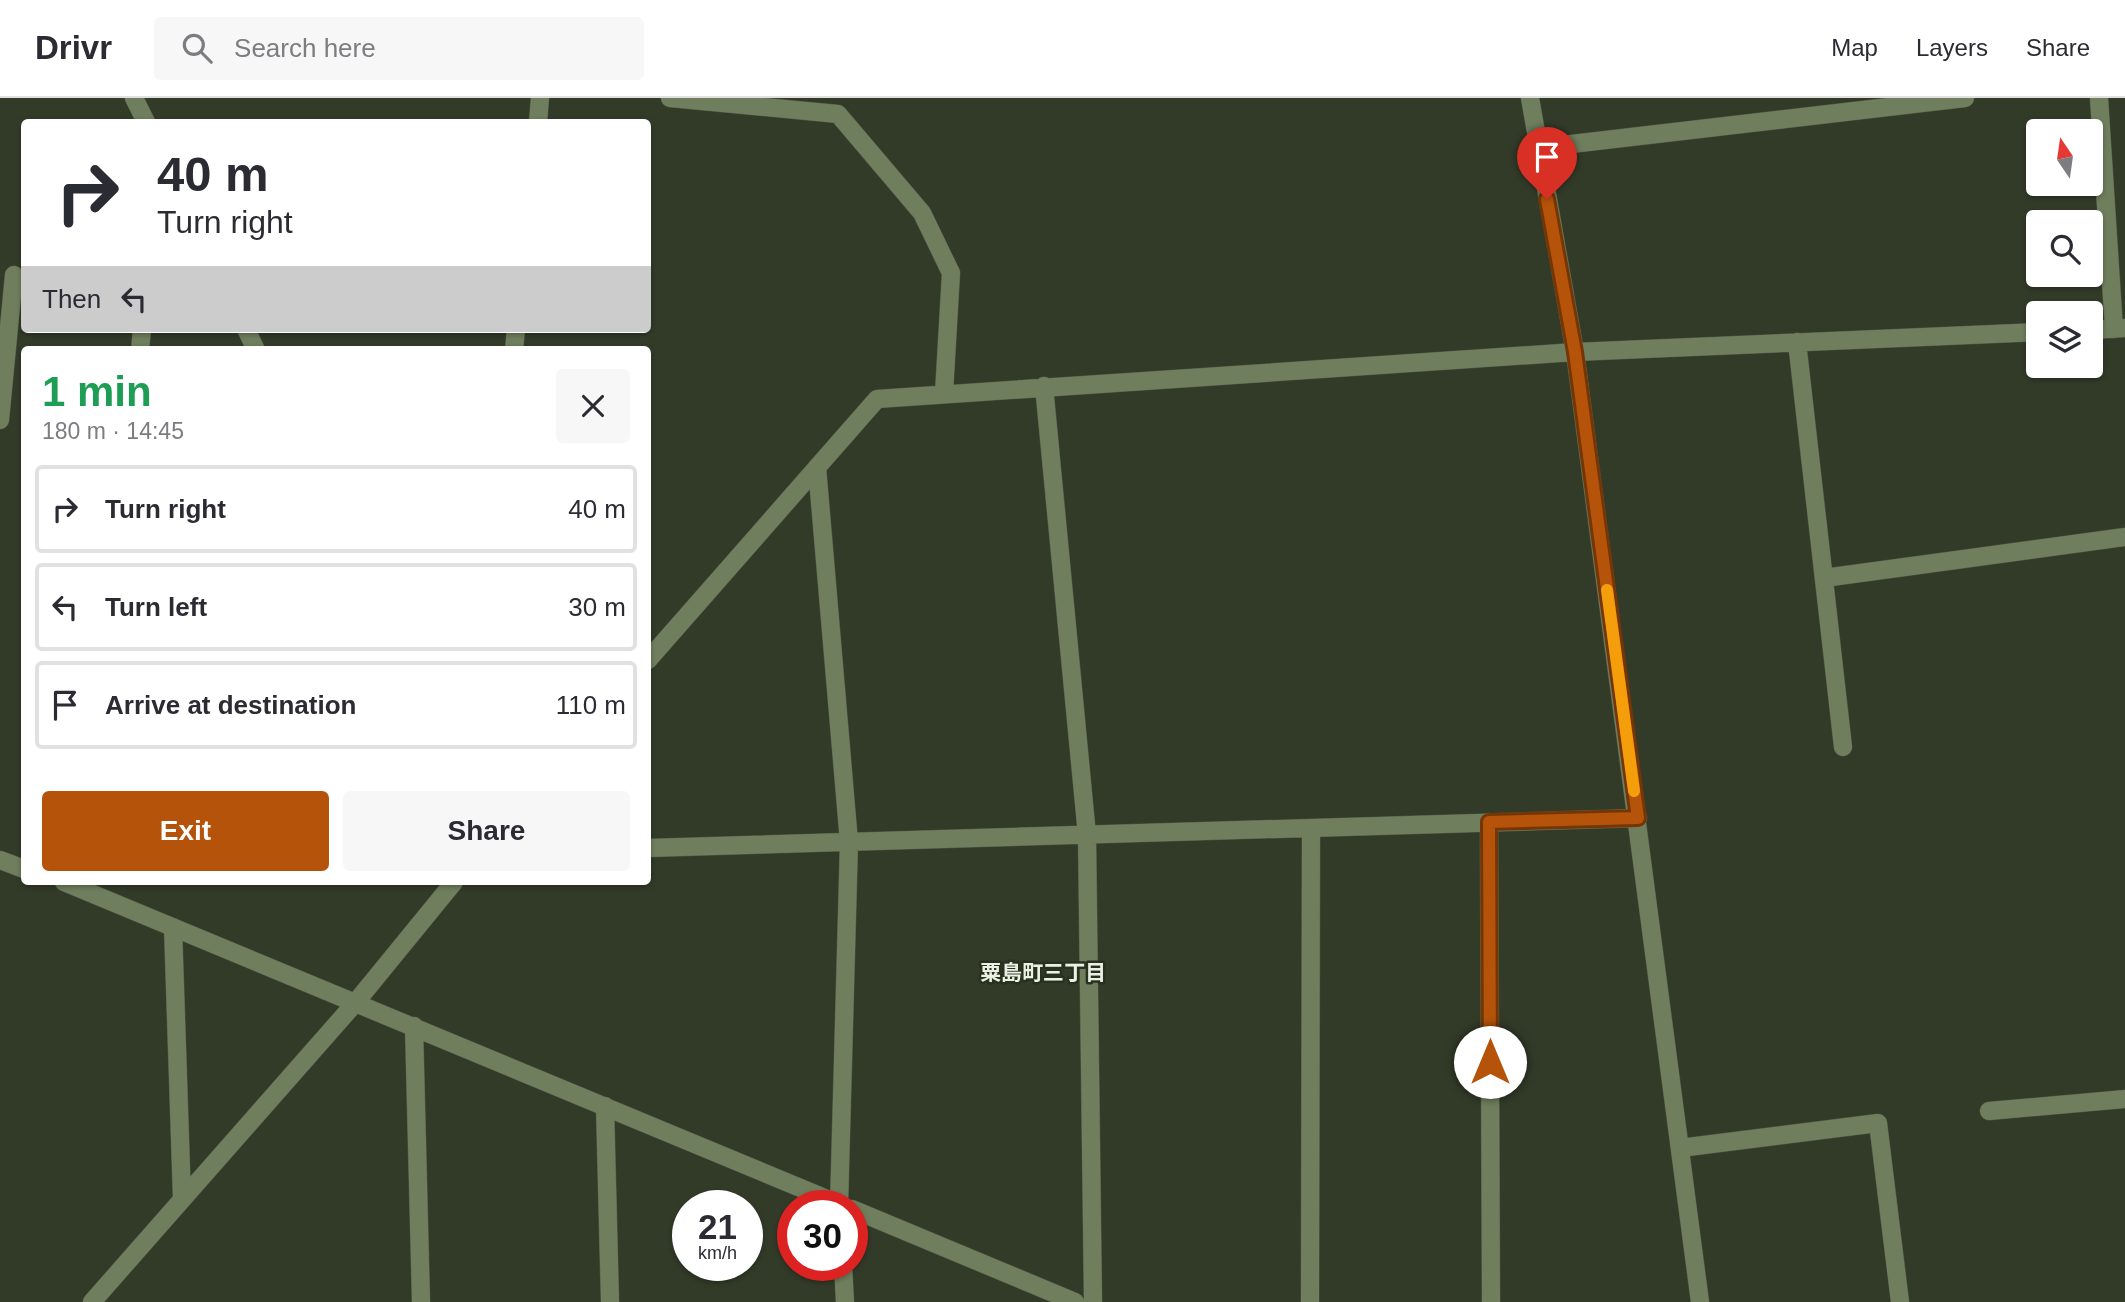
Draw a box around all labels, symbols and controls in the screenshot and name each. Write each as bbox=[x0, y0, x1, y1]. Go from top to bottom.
search box bbox=[154, 17, 644, 80]
text: Drivr bbox=[35, 29, 112, 66]
icon: search bbox=[178, 29, 216, 67]
text: Search here bbox=[234, 33, 376, 63]
text: Map bbox=[1831, 34, 1878, 61]
text: Layers bbox=[1916, 34, 1988, 61]
text: Share bbox=[2026, 34, 2090, 61]
north arrow bbox=[2026, 119, 2104, 196]
map controls bbox=[2026, 119, 2103, 378]
pin bbox=[1517, 127, 1577, 199]
icon: arrive bbox=[1528, 138, 1566, 176]
icon: right bbox=[42, 147, 133, 238]
text: 40 m bbox=[157, 147, 269, 201]
text: Turn right bbox=[157, 204, 293, 240]
button: search bbox=[2026, 210, 2103, 287]
icon: left bbox=[115, 280, 153, 318]
text: Then bbox=[42, 284, 101, 314]
button: layers bbox=[2026, 301, 2103, 378]
text: 1 min bbox=[42, 368, 152, 415]
button: close bbox=[556, 369, 630, 443]
text: 180 m · 14:45 bbox=[42, 418, 184, 444]
icon: right bbox=[46, 490, 84, 528]
text: Turn right bbox=[105, 494, 226, 524]
text: 40 m bbox=[568, 494, 626, 524]
icon: left bbox=[46, 588, 84, 626]
text: Turn left bbox=[105, 592, 207, 622]
text: 30 m bbox=[568, 592, 626, 622]
icon: arrive bbox=[46, 686, 84, 724]
text: Arrive at destination bbox=[105, 690, 356, 720]
text: 110 m bbox=[556, 690, 626, 720]
button: Exit bbox=[42, 791, 329, 871]
button: Share bbox=[343, 791, 630, 871]
district label: 粟島町三丁目 bbox=[980, 961, 1106, 984]
position arrow bbox=[1453, 1025, 1527, 1099]
speed limit sign: 30 bbox=[777, 1190, 868, 1281]
text: 21 bbox=[698, 1207, 737, 1246]
text: km/h bbox=[698, 1243, 737, 1263]

